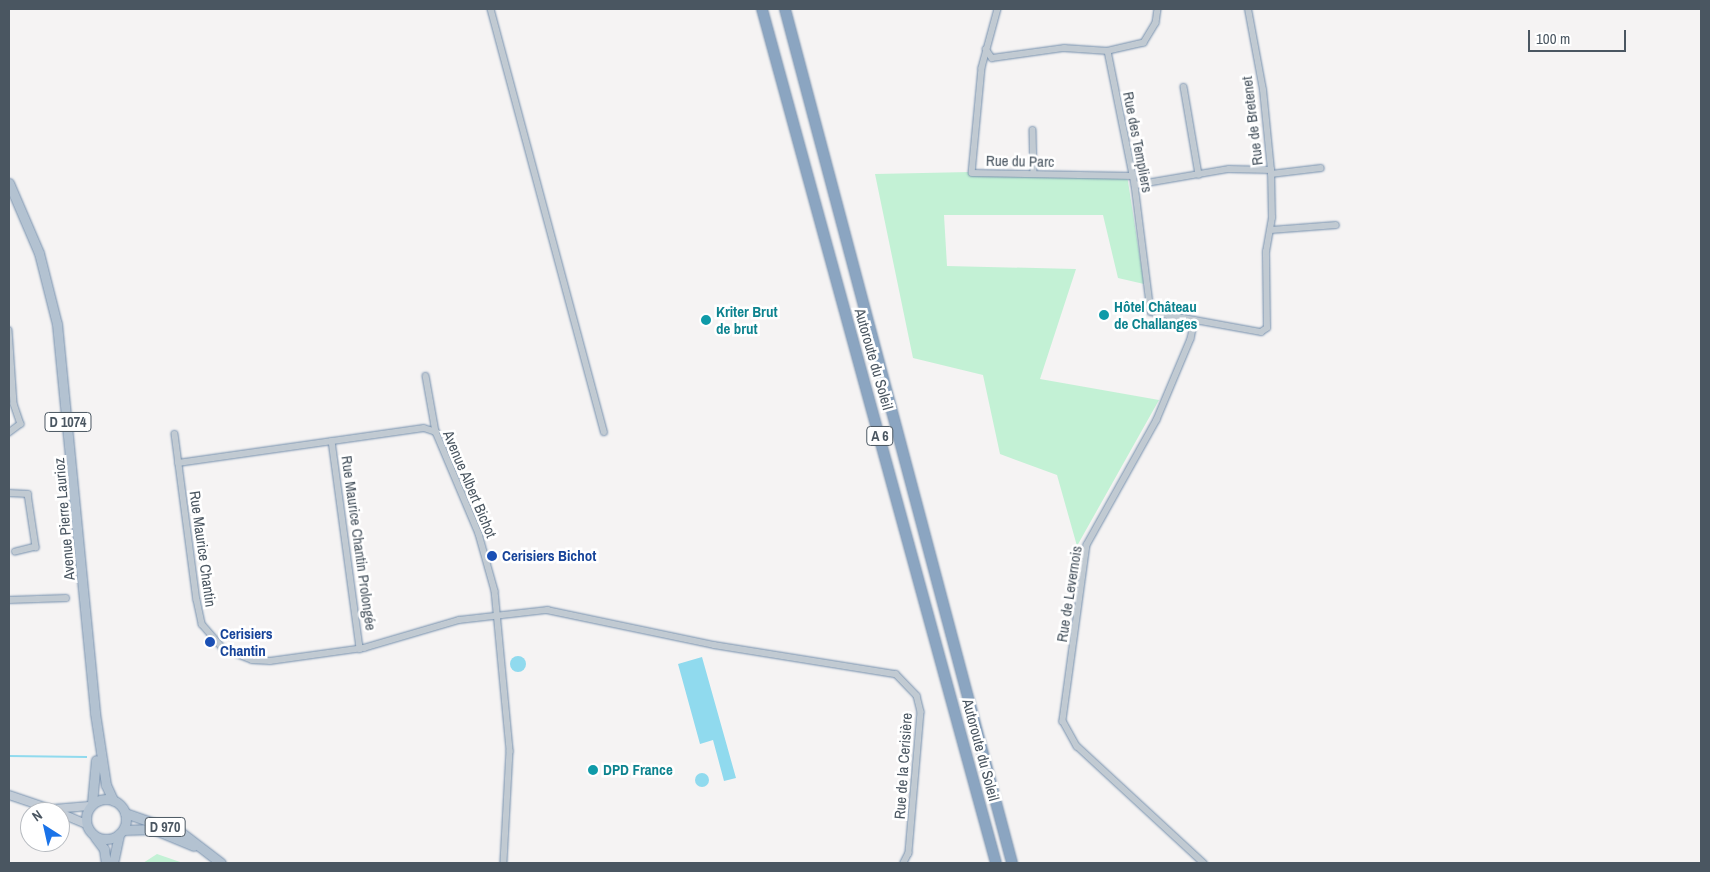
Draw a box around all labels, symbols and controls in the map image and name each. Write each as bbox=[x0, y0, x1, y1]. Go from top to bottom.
scale bar bbox=[1530, 20, 1628, 52]
text: 100 m bbox=[1536, 28, 1570, 49]
street label: Rue de Bretenet bbox=[1238, 75, 1266, 167]
street label: Rue des Templiers bbox=[1119, 90, 1157, 194]
street label: Rue du Parc bbox=[986, 151, 1054, 171]
place label: Hôtel Château de Challanges bbox=[1114, 297, 1197, 332]
place label: Kriter Brut de brut bbox=[716, 302, 777, 337]
street label: Autoroute du Soleil bbox=[851, 306, 897, 412]
marker: Hôtel Château de Challanges bbox=[1098, 309, 1110, 321]
marker: Kriter Brut de brut bbox=[700, 314, 712, 326]
road number: D 1074 bbox=[44, 411, 92, 434]
road number: A 6 bbox=[865, 424, 895, 448]
street label: Avenue Albert Bichot bbox=[439, 427, 501, 541]
street label: Rue Maurice Chantin Prolongée bbox=[338, 454, 380, 632]
street label: Avenue Pierre Laurioz bbox=[50, 457, 78, 581]
street label: Rue Maurice Chantin bbox=[186, 490, 220, 608]
street label: Rue de Levernois bbox=[1053, 545, 1085, 643]
place label: Cerisiers Bichot bbox=[502, 547, 596, 565]
marker: Cerisiers Bichot bbox=[486, 550, 498, 562]
place label: Cerisiers Chantin bbox=[220, 624, 273, 659]
marker: Cerisiers Chantin bbox=[204, 636, 216, 648]
street label: Autoroute du Soleil bbox=[959, 697, 1003, 803]
street label: Rue de la Cerisière bbox=[890, 712, 916, 820]
place label: DPD France bbox=[603, 761, 673, 779]
marker: DPD France bbox=[587, 764, 599, 776]
north arrow bbox=[20, 802, 70, 852]
text: N bbox=[28, 806, 46, 825]
road number: D 970 bbox=[144, 816, 186, 839]

